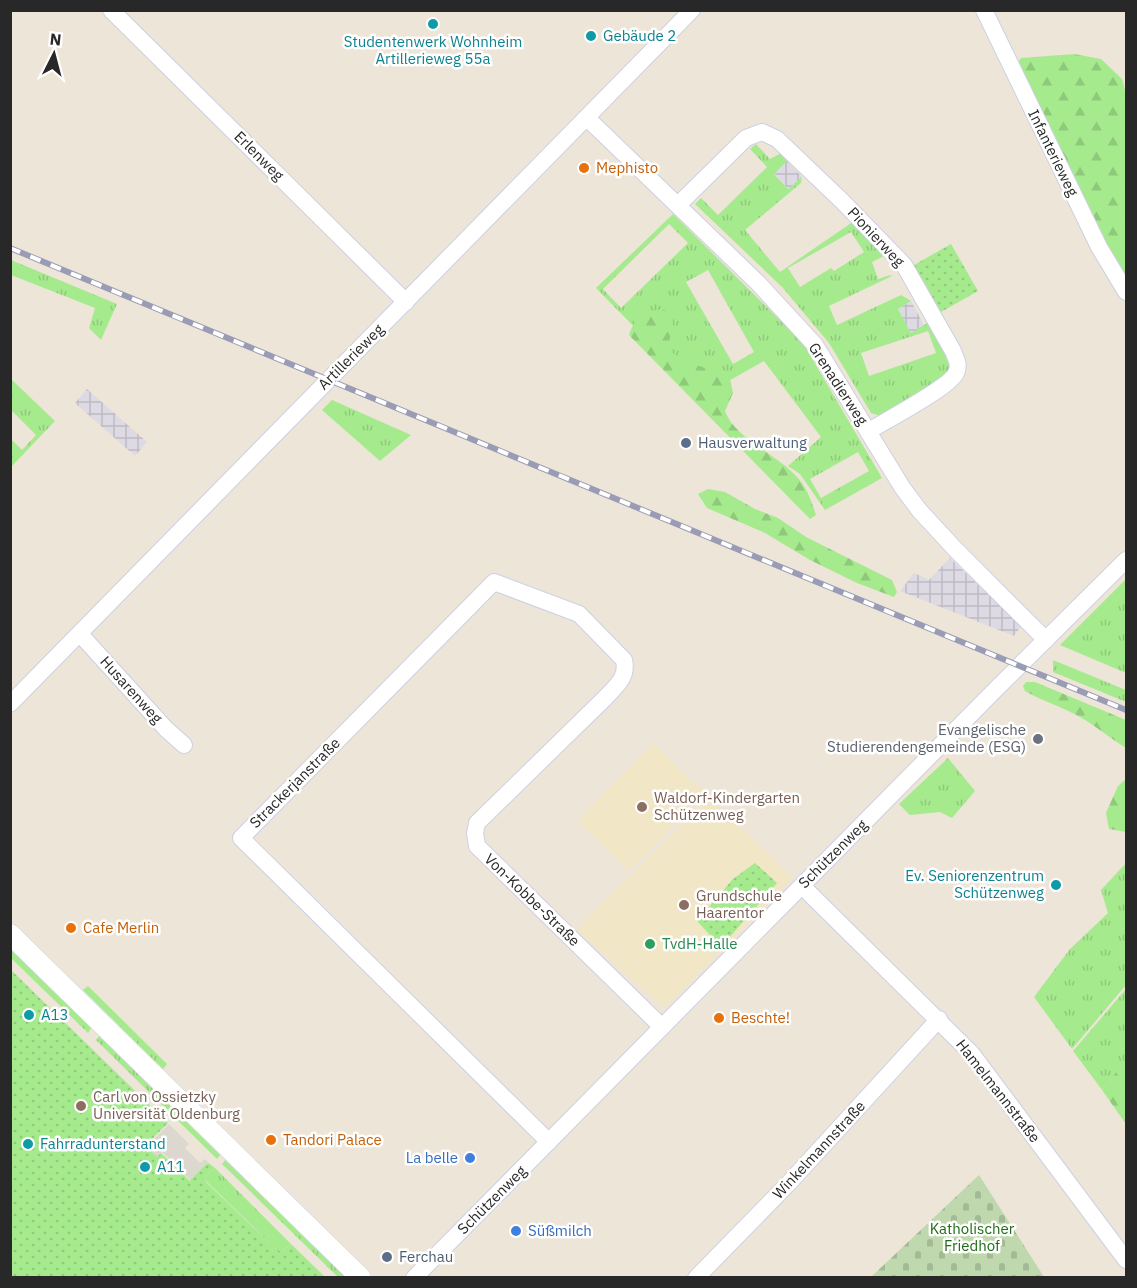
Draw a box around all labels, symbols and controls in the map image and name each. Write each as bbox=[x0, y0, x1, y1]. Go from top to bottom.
marker: Studentenwerk Wohnheim Artillerieweg 55a bbox=[426, 17, 440, 31]
north arrow bbox=[24, 24, 84, 84]
place label: Gebäude 2 bbox=[603, 26, 676, 45]
text: N bbox=[49, 29, 62, 50]
marker: Gebäude 2 bbox=[584, 29, 598, 43]
place label: Studentenwerk Wohnheim Artillerieweg 55a bbox=[344, 32, 522, 68]
street label: Infanterieweg bbox=[1024, 106, 1083, 199]
street label: Erlenweg bbox=[230, 127, 288, 185]
place label: Mephisto bbox=[596, 158, 658, 177]
marker: Mephisto bbox=[577, 161, 591, 175]
street label: Pionierweg bbox=[844, 203, 909, 271]
street label: Artillerieweg bbox=[314, 320, 388, 394]
street label: Grenadierweg bbox=[805, 339, 872, 429]
place label: Hausverwaltung bbox=[698, 433, 807, 452]
marker: Hausverwaltung bbox=[679, 436, 693, 450]
street label: Husarenweg bbox=[96, 652, 167, 727]
place label: Evangelische Studierendengemeinde (ESG) bbox=[827, 720, 1026, 756]
marker: Evangelische Studierendengemeinde (ESG) bbox=[1031, 732, 1045, 746]
street label: Strackerjanstraße bbox=[245, 733, 344, 832]
place label: Waldorf-Kindergarten Schützenweg bbox=[654, 788, 800, 824]
marker: Waldorf-Kindergarten Schützenweg bbox=[635, 800, 649, 814]
street label: Schützenweg bbox=[794, 815, 871, 892]
street label: Von-Kobbe-Straße bbox=[480, 849, 584, 950]
place label: Ev. Seniorenzentrum Schützenweg bbox=[905, 866, 1044, 902]
marker: Ev. Seniorenzentrum Schützenweg bbox=[1049, 878, 1063, 892]
place label: Grundschule Haarentor bbox=[696, 886, 782, 922]
marker: Grundschule Haarentor bbox=[677, 898, 691, 912]
place label: Cafe Merlin bbox=[83, 918, 159, 937]
marker: Cafe Merlin bbox=[64, 921, 78, 935]
place label: TvdH-Halle bbox=[662, 934, 738, 953]
marker: TvdH-Halle bbox=[643, 937, 657, 951]
place label: A13 bbox=[41, 1005, 69, 1024]
marker: A13 bbox=[22, 1008, 36, 1022]
place label: Beschte! bbox=[731, 1008, 790, 1027]
marker: Beschte! bbox=[712, 1011, 726, 1025]
street label: Hamelmannstraße bbox=[952, 1035, 1045, 1146]
place label: Carl von Ossietzky Universität Oldenburg bbox=[93, 1087, 240, 1123]
street label: Winkelmannstraße bbox=[768, 1097, 869, 1203]
marker: Carl von Ossietzky Universität Oldenburg bbox=[74, 1099, 88, 1113]
place label: Tandori Palace bbox=[283, 1130, 382, 1149]
marker: Tandori Palace bbox=[264, 1133, 278, 1147]
place label: Fahrradunterstand bbox=[40, 1134, 166, 1153]
marker: Fahrradunterstand bbox=[21, 1137, 35, 1151]
place label: La belle bbox=[406, 1148, 458, 1167]
marker: La belle bbox=[463, 1151, 477, 1165]
place label: A11 bbox=[157, 1157, 185, 1176]
marker: A11 bbox=[138, 1160, 152, 1174]
street label: Schützenweg bbox=[453, 1161, 530, 1238]
park label: Katholischer Friedhof bbox=[930, 1219, 1015, 1255]
place label: Süßmilch bbox=[528, 1221, 592, 1240]
marker: Süßmilch bbox=[509, 1224, 523, 1238]
place label: Ferchau bbox=[399, 1247, 453, 1266]
marker: Ferchau bbox=[380, 1250, 394, 1264]

